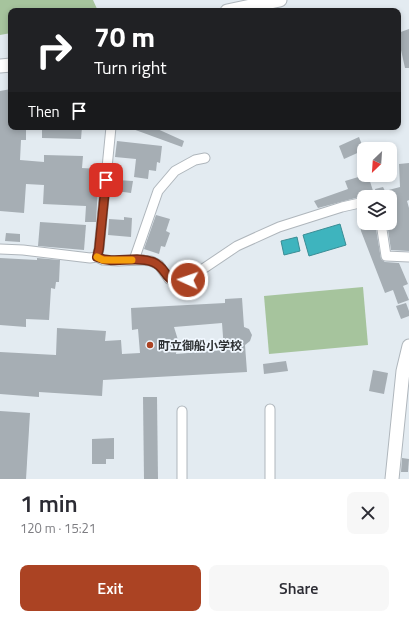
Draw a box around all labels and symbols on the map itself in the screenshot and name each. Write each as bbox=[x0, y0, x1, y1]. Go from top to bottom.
north arrow bbox=[357, 142, 397, 182]
pin bbox=[89, 163, 123, 197]
position arrow bbox=[167, 259, 209, 301]
place label: 町立御船小学校 bbox=[158, 336, 242, 355]
marker: 町立御船小学校 bbox=[145, 340, 155, 350]

